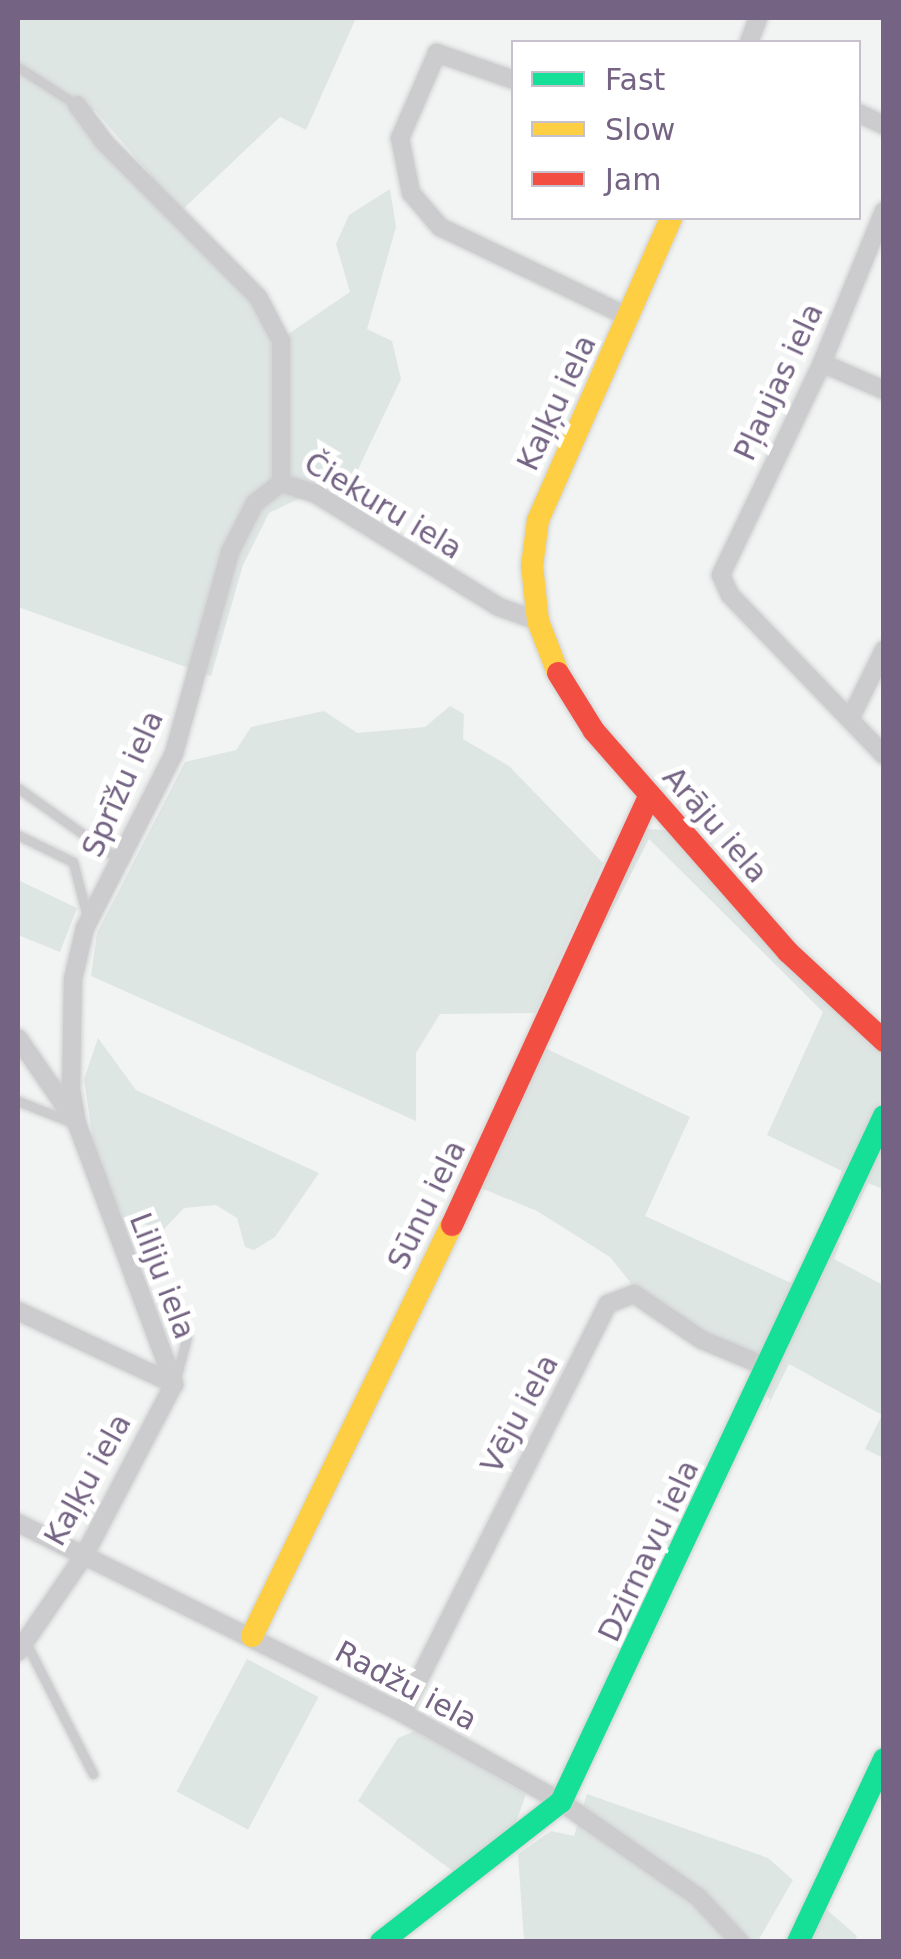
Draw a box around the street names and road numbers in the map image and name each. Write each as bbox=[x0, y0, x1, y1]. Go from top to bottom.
street label: Pļaujas iela bbox=[727, 298, 831, 466]
street label: Kaļķu iela bbox=[510, 330, 604, 476]
street label: Čiekuru iela bbox=[298, 445, 468, 567]
street label: Sprīžu iela bbox=[75, 705, 171, 863]
street label: Arāju iela bbox=[655, 760, 775, 890]
street label: Sūnu iela bbox=[380, 1135, 474, 1275]
street label: Liliju iela bbox=[122, 1208, 202, 1344]
street label: Vēju iela bbox=[474, 1348, 566, 1480]
street label: Kaļķu iela bbox=[37, 1408, 139, 1552]
street label: Dzirnavu iela bbox=[591, 1454, 707, 1648]
street label: Radžu iela bbox=[329, 1634, 483, 1738]

